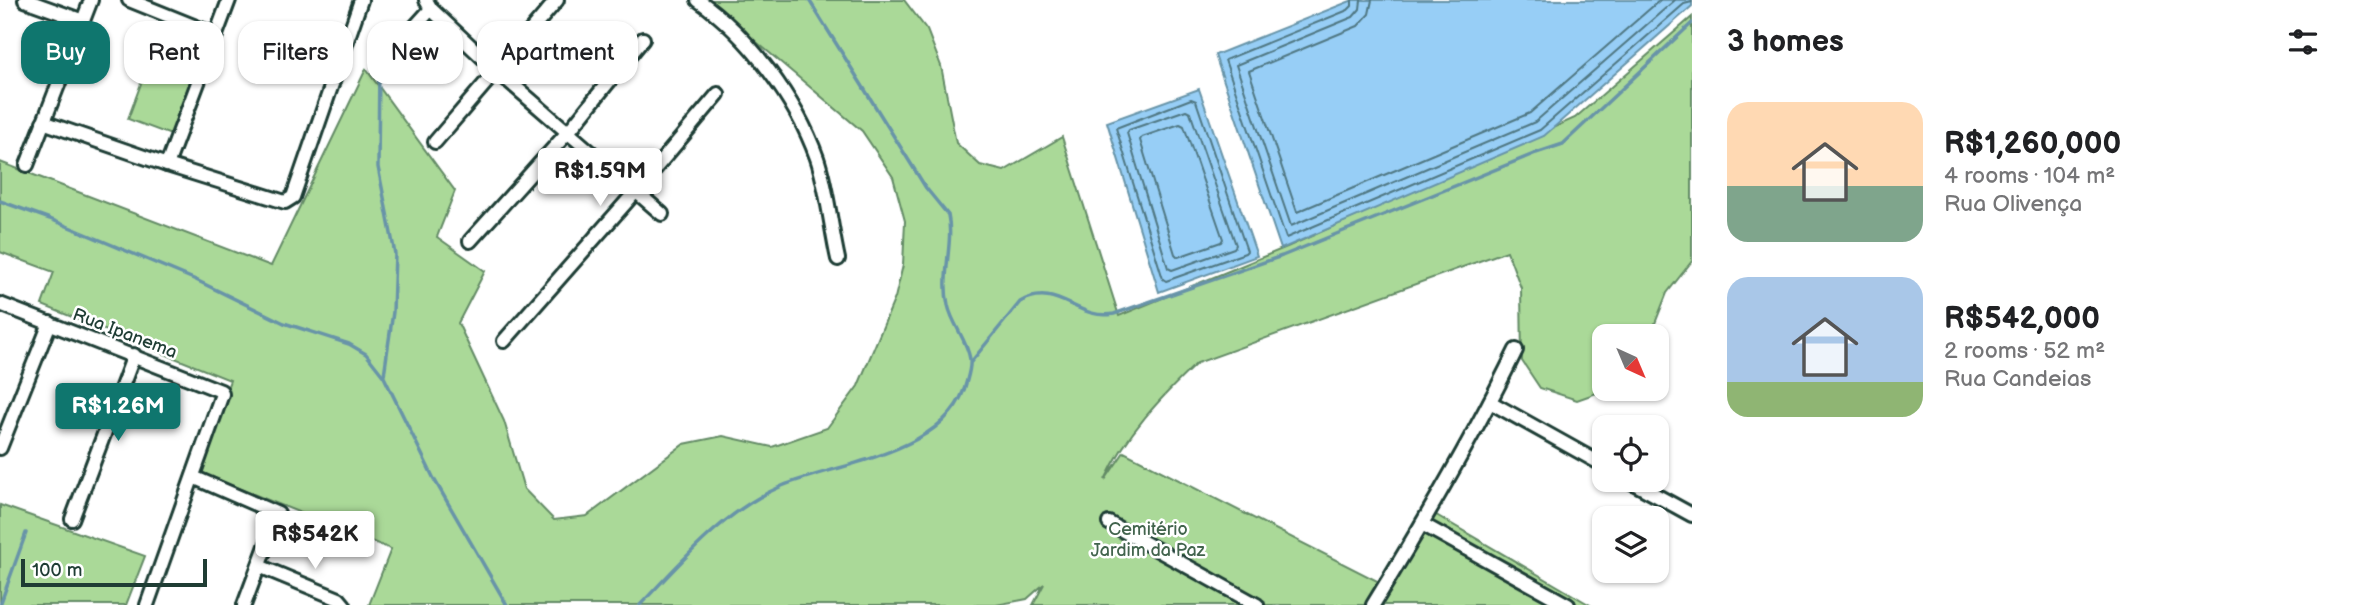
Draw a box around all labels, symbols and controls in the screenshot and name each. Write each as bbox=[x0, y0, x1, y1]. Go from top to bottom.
chip: Buy bbox=[21, 21, 110, 84]
chip: Rent bbox=[124, 21, 224, 84]
chip: Filters bbox=[238, 21, 353, 84]
chip: New bbox=[367, 21, 463, 84]
chip: Apartment bbox=[477, 21, 638, 84]
icon: filters bbox=[2284, 23, 2322, 61]
text: 3 homes bbox=[1727, 24, 1844, 60]
text: R$1,260,000 bbox=[1944, 126, 2121, 162]
icon: home bbox=[1783, 130, 1867, 214]
pin: R$1.59M bbox=[535, 148, 665, 208]
text: R$1.59M bbox=[554, 157, 646, 185]
text: 4 rooms · 104 m² bbox=[1944, 162, 2115, 190]
text: Rua Olivença bbox=[1944, 190, 2082, 218]
text: R$542,000 bbox=[1944, 301, 2100, 337]
street label: Rua Ipanema bbox=[70, 304, 180, 363]
icon: home bbox=[1783, 305, 1867, 389]
north arrow bbox=[1592, 324, 1670, 401]
map controls bbox=[1592, 324, 1669, 583]
text: 2 rooms · 52 m² bbox=[1944, 337, 2105, 365]
text: Rua Candeias bbox=[1944, 365, 2091, 393]
pin: R$1.26M bbox=[53, 384, 183, 443]
text: R$1.26M bbox=[71, 392, 165, 420]
button: locate bbox=[1592, 415, 1669, 492]
button: layers bbox=[1592, 506, 1669, 583]
pin: R$542K bbox=[258, 512, 372, 571]
park label: Cemitério Jardim da Paz bbox=[1091, 519, 1206, 561]
text: R$542K bbox=[271, 520, 359, 548]
scale bar bbox=[21, 556, 206, 588]
text: 100 m bbox=[32, 559, 83, 582]

